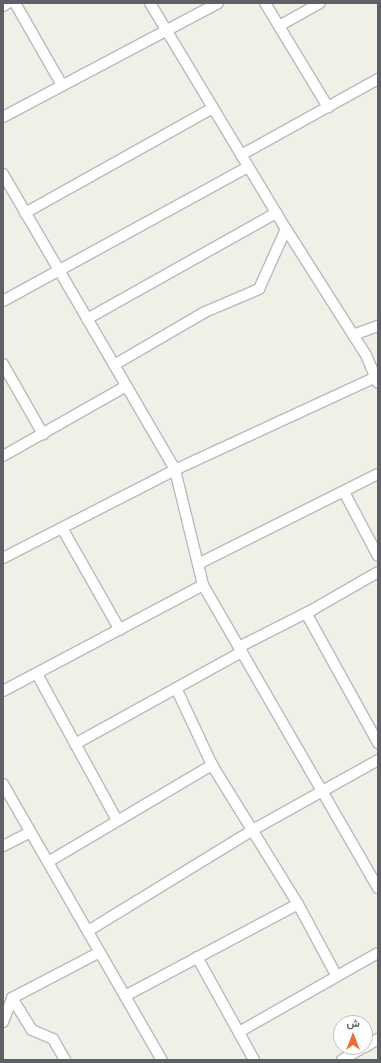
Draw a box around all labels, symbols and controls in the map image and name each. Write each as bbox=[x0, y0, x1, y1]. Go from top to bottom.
north arrow bbox=[333, 1015, 373, 1055]
text: ش bbox=[346, 1017, 360, 1030]

